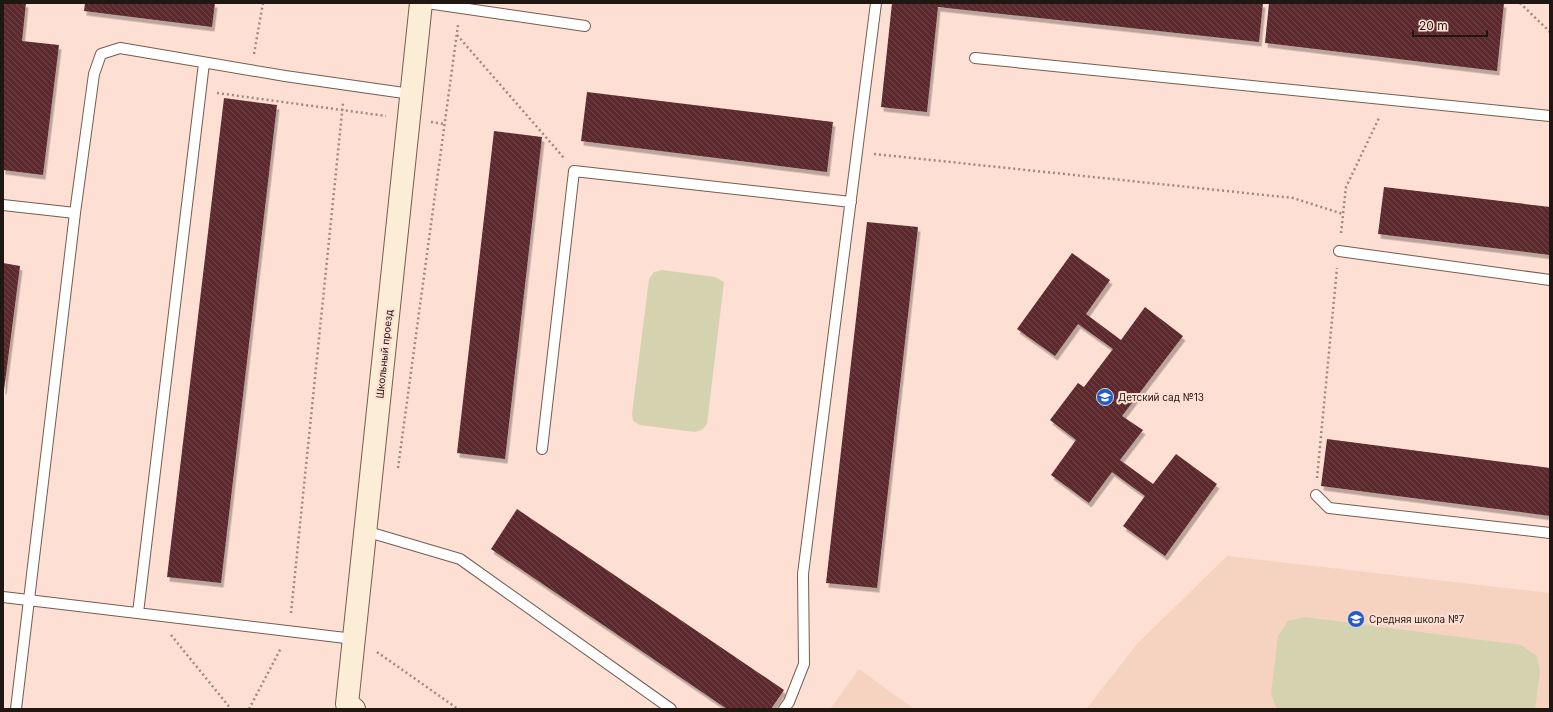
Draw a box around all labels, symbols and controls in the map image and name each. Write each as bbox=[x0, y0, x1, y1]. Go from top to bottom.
scale bar bbox=[1413, 12, 1487, 38]
text: 20 m bbox=[1419, 18, 1448, 33]
street label: Школьный проезд bbox=[373, 309, 395, 399]
school or university icon: Детский сад №13 bbox=[1095, 387, 1115, 407]
place label: Детский сад №13 bbox=[1118, 391, 1204, 403]
school or university icon: Средняя школа №7 bbox=[1346, 609, 1366, 629]
place label: Средняя школа №7 bbox=[1369, 613, 1465, 625]

